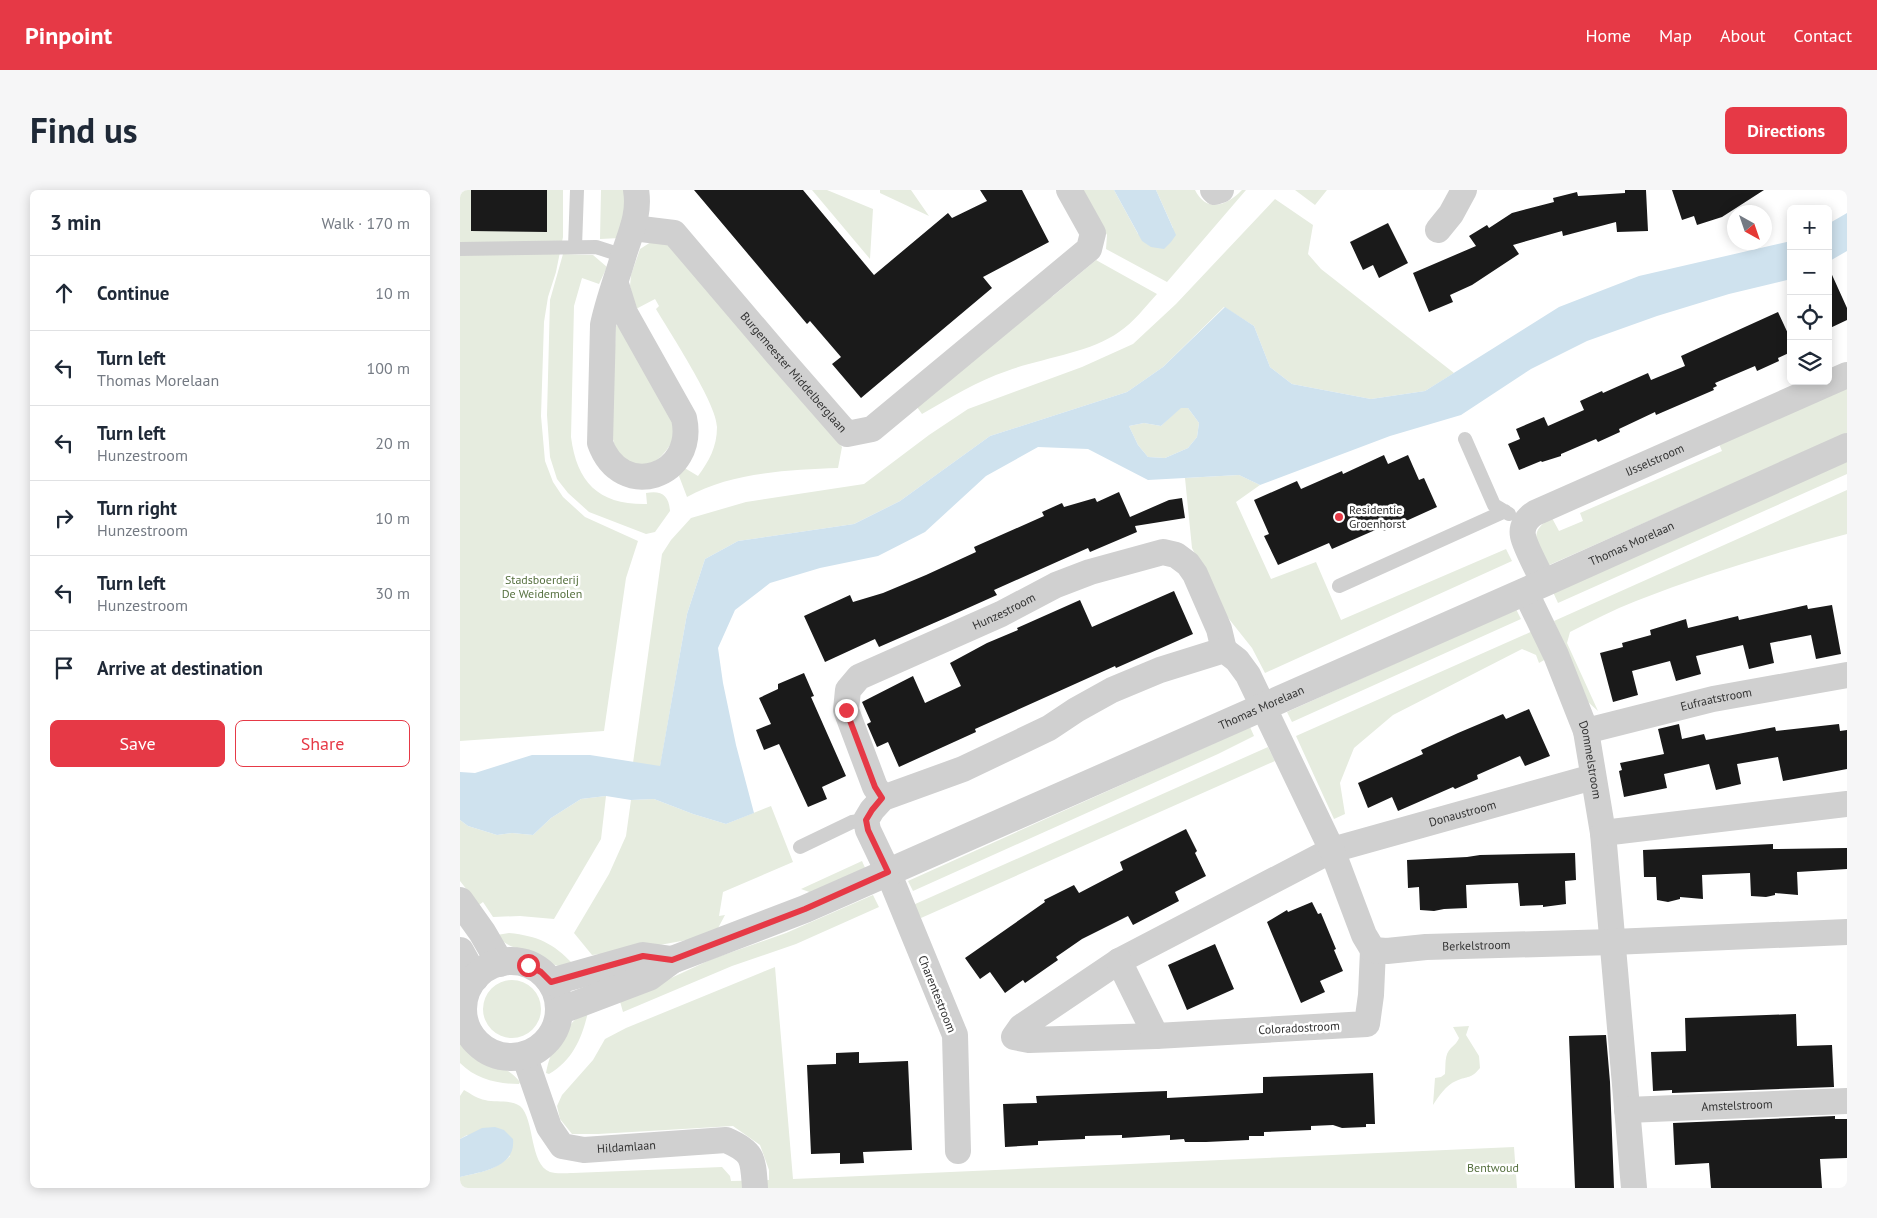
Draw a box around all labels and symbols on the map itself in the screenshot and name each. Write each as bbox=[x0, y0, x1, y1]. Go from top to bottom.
north arrow bbox=[1727, 205, 1772, 250]
street label: Burgemeester Middelberglaan bbox=[738, 309, 850, 436]
street label: IJsselstroom bbox=[1623, 440, 1686, 479]
place label: Residentie Groenhorst bbox=[1349, 502, 1406, 531]
marker: Residentie Groenhorst bbox=[1333, 511, 1345, 523]
street label: Thomas Morelaan bbox=[1586, 518, 1676, 569]
park label: Stadsboerderij De Weidemolen bbox=[502, 572, 582, 601]
street label: Hunzestroom bbox=[970, 589, 1038, 633]
street label: Thomas Morelaan bbox=[1216, 682, 1306, 733]
street label: Eufraatstroom bbox=[1679, 684, 1753, 714]
route end bbox=[835, 699, 858, 722]
street label: Dommelstroom bbox=[1576, 718, 1605, 800]
street label: Donaustroom bbox=[1427, 797, 1498, 830]
street label: Berkelstroom bbox=[1442, 937, 1511, 954]
street label: Charentestroom bbox=[915, 953, 960, 1035]
route start bbox=[517, 954, 540, 977]
street label: Coloradostroom bbox=[1258, 1018, 1340, 1037]
street label: Amstelstroom bbox=[1701, 1096, 1773, 1114]
street label: Hildamlaan bbox=[596, 1137, 656, 1156]
park label: Bentwoud bbox=[1467, 1160, 1519, 1175]

